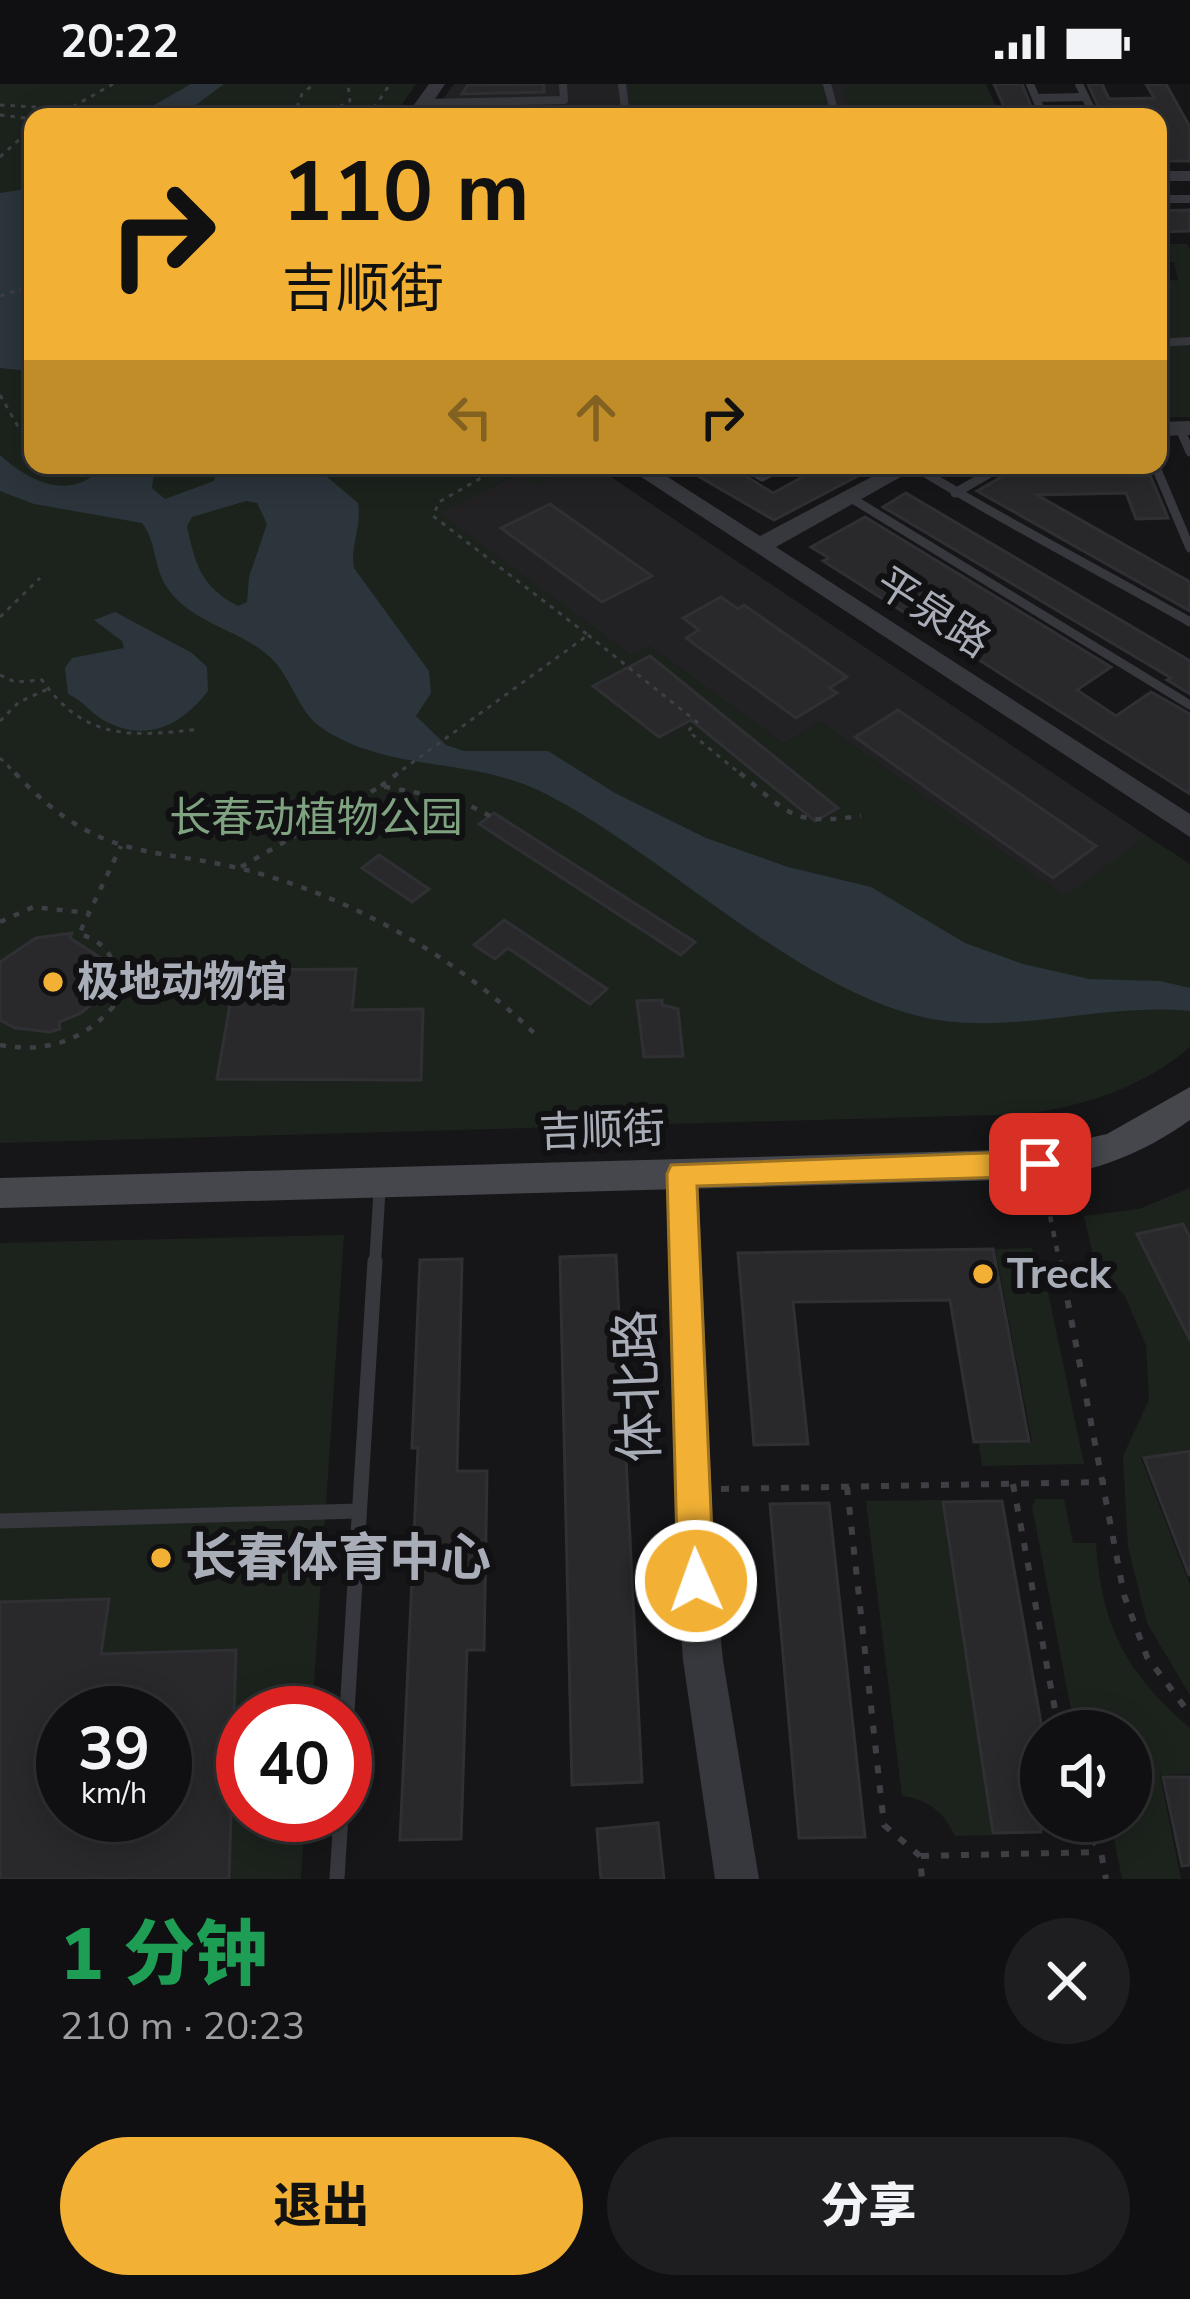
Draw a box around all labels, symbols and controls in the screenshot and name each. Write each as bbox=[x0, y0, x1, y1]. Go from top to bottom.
text: 20:22 bbox=[60, 12, 179, 73]
text: 110 m bbox=[282, 135, 530, 250]
icon: right bbox=[84, 156, 240, 312]
text: 吉顺街 bbox=[282, 252, 444, 326]
icon: left bbox=[437, 384, 503, 450]
icon: ahead bbox=[563, 384, 629, 450]
icon: right bbox=[689, 384, 755, 450]
street label: 平泉路 bbox=[865, 555, 1001, 671]
park label: 长春动植物公园 bbox=[169, 790, 463, 847]
place label: 极地动物馆 bbox=[77, 954, 287, 1011]
marker: 极地动物馆 bbox=[40, 969, 66, 995]
street label: 吉顺街 bbox=[538, 1100, 666, 1162]
pin bbox=[989, 1113, 1091, 1215]
icon: arrive bbox=[1007, 1131, 1073, 1197]
place label: Treck bbox=[1007, 1246, 1113, 1303]
marker: Treck bbox=[970, 1261, 996, 1287]
street label: 体北路 bbox=[600, 1308, 676, 1464]
position arrow bbox=[633, 1518, 759, 1644]
place label: 长春体育中心 bbox=[185, 1523, 491, 1593]
marker: 长春体育中心 bbox=[148, 1545, 174, 1571]
speed limit sign: 40 bbox=[216, 1686, 372, 1842]
text: 39 bbox=[78, 1708, 150, 1790]
map controls bbox=[1020, 1710, 1152, 1842]
button: sound bbox=[1020, 1710, 1152, 1842]
text: km/h bbox=[81, 1773, 147, 1814]
text: 1 分钟 bbox=[60, 1906, 267, 2004]
button: close bbox=[1004, 1918, 1130, 2044]
text: 210 m · 20:23 bbox=[60, 2000, 305, 2053]
button: 退出 bbox=[60, 2137, 583, 2275]
button: 分享 bbox=[607, 2137, 1130, 2275]

